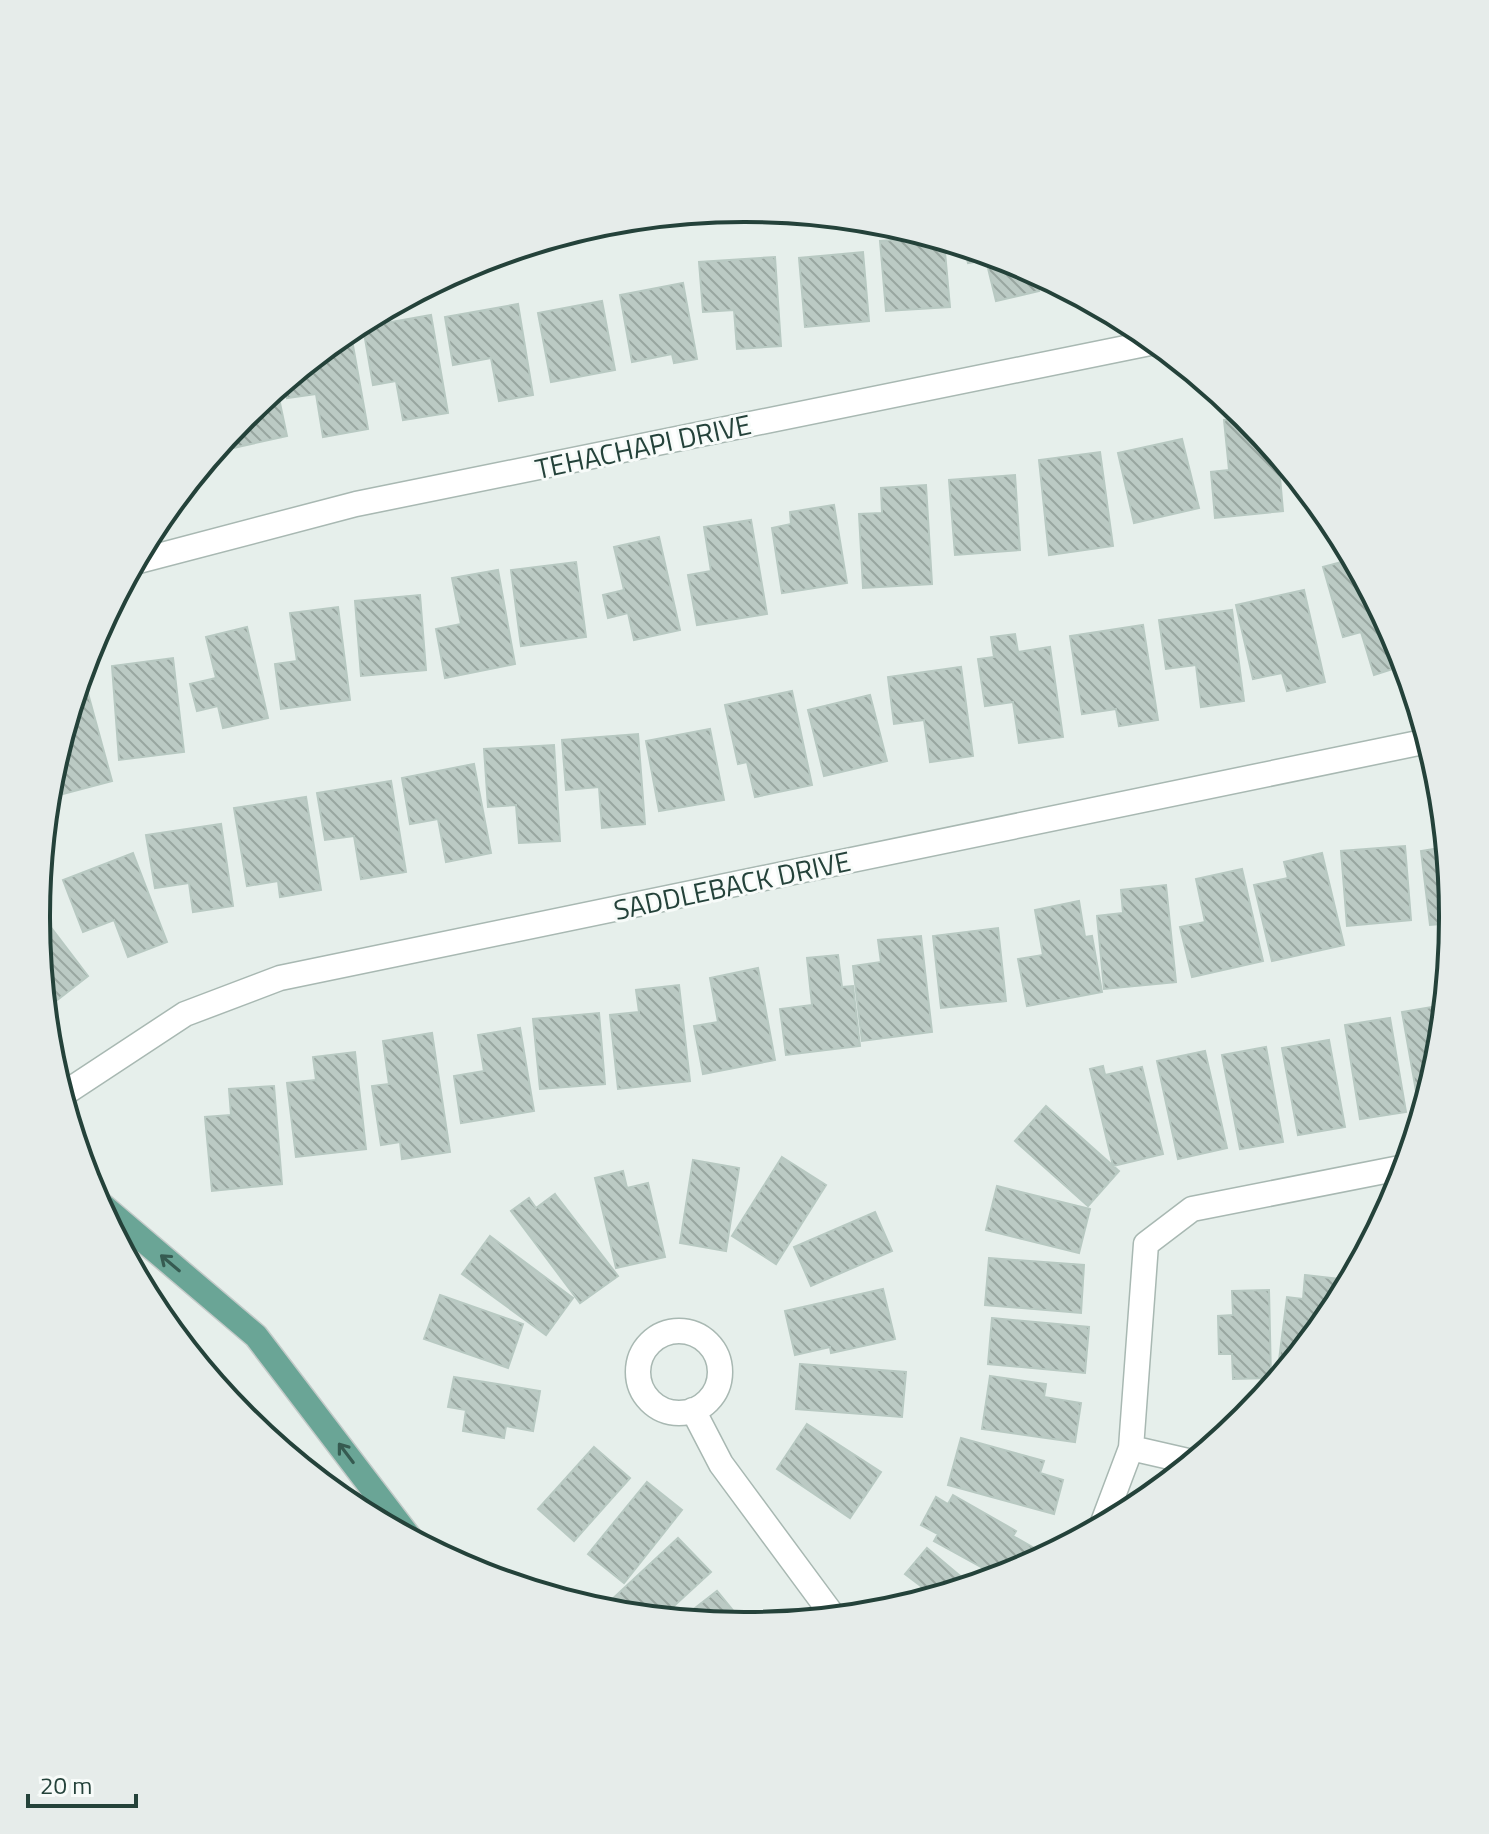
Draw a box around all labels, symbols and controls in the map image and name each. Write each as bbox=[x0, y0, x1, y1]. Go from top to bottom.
street label: TEHACHAPI DRIVE bbox=[531, 402, 755, 490]
street label: SADDLEBACK DRIVE bbox=[610, 839, 854, 931]
one-way arrow bbox=[161, 1254, 181, 1272]
one-way arrow bbox=[337, 1443, 354, 1464]
scale bar bbox=[28, 1758, 136, 1808]
text: 20 m bbox=[40, 1767, 92, 1803]

